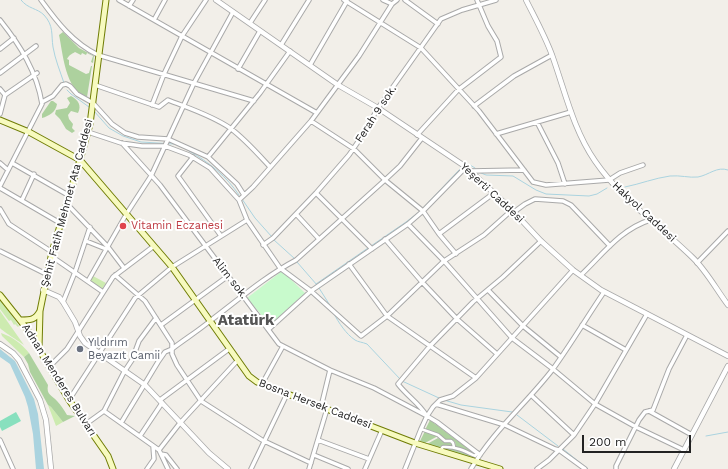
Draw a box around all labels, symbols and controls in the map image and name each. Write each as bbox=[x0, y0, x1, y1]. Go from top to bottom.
street label: Ferah 9 sok. bbox=[353, 83, 399, 145]
street label: Şehit Fatih Mehmet Ata Caddesi bbox=[38, 118, 96, 288]
street label: Yeşerti Caddesi bbox=[457, 160, 527, 226]
street label: Hakyol Caddesi bbox=[609, 179, 679, 245]
place label: Vitamin Eczanesi bbox=[131, 219, 223, 233]
marker: Vitamin Eczanesi bbox=[118, 221, 128, 231]
street label: Alim sok. bbox=[210, 254, 250, 302]
district label: Atatürk bbox=[218, 312, 274, 330]
street label: Adnan Menderes Bulvarı bbox=[19, 321, 99, 439]
place label: Yıldırım Beyazıt Camii bbox=[88, 336, 160, 362]
marker: Yıldırım Beyazıt Camii bbox=[75, 344, 85, 354]
street label: Bosna Hersek Caddesi bbox=[257, 376, 373, 432]
scale bar bbox=[584, 427, 693, 453]
text: 200 m bbox=[589, 435, 626, 449]

